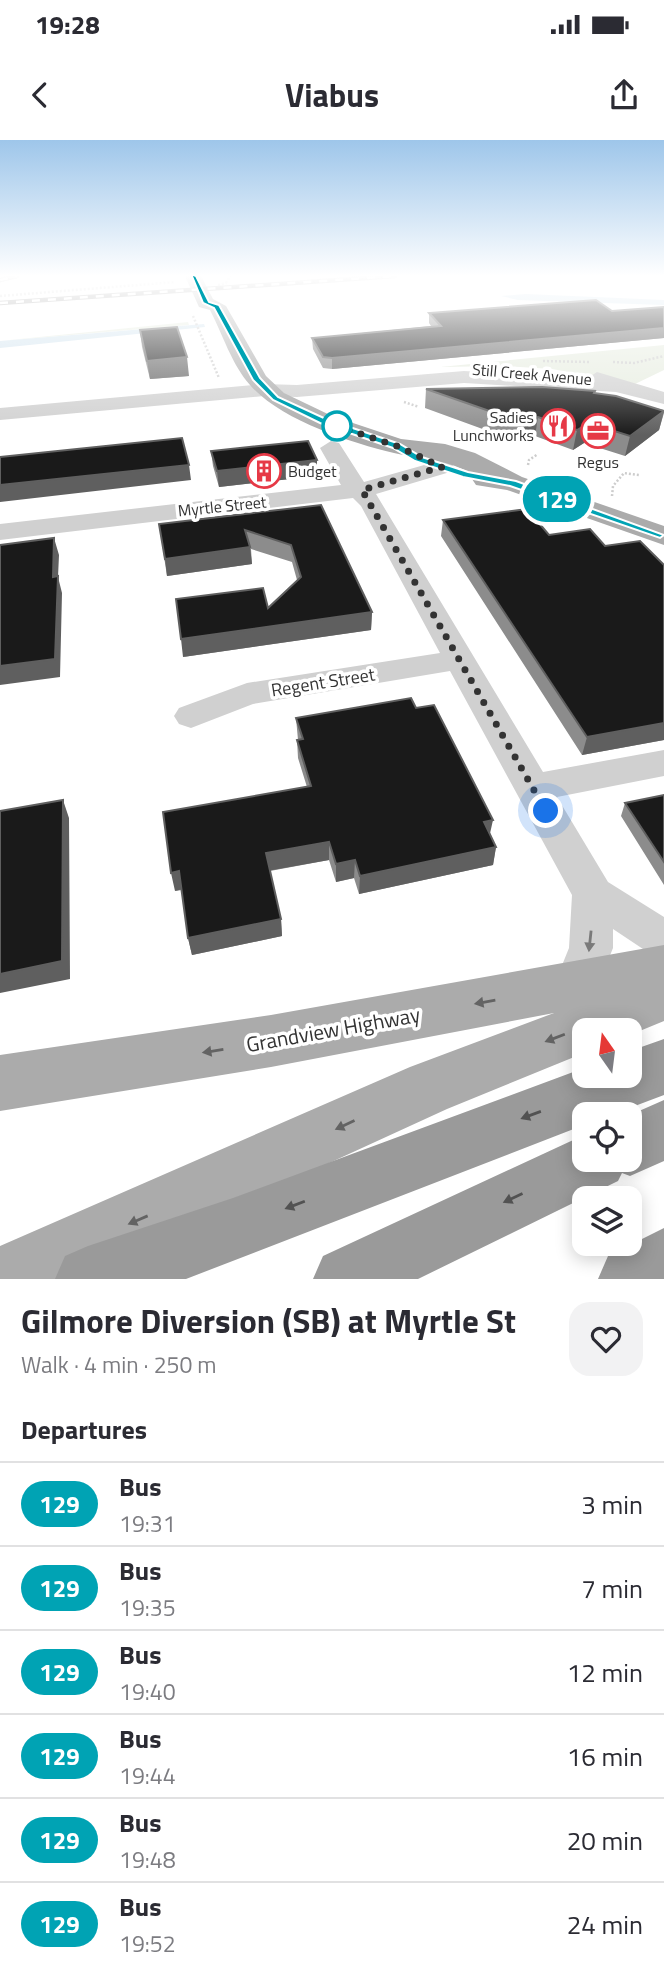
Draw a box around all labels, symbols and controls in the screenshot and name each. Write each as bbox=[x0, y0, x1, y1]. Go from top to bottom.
text: 19:28 bbox=[35, 5, 100, 44]
text: Viabus bbox=[285, 71, 379, 119]
icon: back bbox=[21, 76, 59, 114]
icon: share bbox=[605, 76, 643, 114]
street label: Still Creek Avenue bbox=[471, 357, 593, 391]
place label: Sadies Lunchworks bbox=[453, 405, 534, 447]
restaurant icon: Sadies Lunchworks bbox=[539, 407, 577, 445]
unlabelled marker bbox=[322, 411, 352, 441]
office icon: Regus bbox=[579, 412, 617, 450]
place label: Regus bbox=[577, 450, 619, 474]
building icon: Budget bbox=[245, 452, 283, 490]
place label: Budget bbox=[288, 459, 337, 483]
line badge: 129 bbox=[517, 476, 597, 522]
text: 129 bbox=[537, 481, 577, 517]
street label: Myrtle Street bbox=[177, 489, 268, 523]
street label: Regent Street bbox=[269, 660, 377, 704]
your location bbox=[528, 793, 563, 828]
one-way arrow bbox=[585, 930, 596, 952]
one-way arrow bbox=[474, 997, 496, 1008]
street label: Grandview Highway bbox=[243, 998, 423, 1060]
north arrow bbox=[572, 1018, 642, 1088]
map controls bbox=[572, 1018, 642, 1256]
one-way arrow bbox=[544, 1033, 565, 1044]
one-way arrow bbox=[201, 1046, 223, 1057]
button: locate bbox=[572, 1102, 642, 1172]
one-way arrow bbox=[520, 1110, 541, 1121]
one-way arrow bbox=[335, 1120, 355, 1131]
button: layers bbox=[572, 1186, 642, 1256]
one-way arrow bbox=[503, 1192, 523, 1204]
one-way arrow bbox=[285, 1200, 306, 1211]
one-way arrow bbox=[127, 1214, 148, 1225]
text: Gilmore Diversion (SB) at Myrtle St bbox=[21, 1296, 516, 1346]
button: heart bbox=[569, 1302, 643, 1376]
text: Walk · 4 min · 250 m bbox=[21, 1347, 217, 1382]
text: Departures bbox=[21, 1410, 147, 1449]
text: Bus bbox=[119, 1467, 161, 1506]
text: 3 min bbox=[581, 1485, 643, 1524]
text: 129 bbox=[39, 1486, 80, 1522]
text: 19:31 bbox=[119, 1506, 176, 1541]
text: Bus bbox=[119, 1551, 161, 1590]
text: 7 min bbox=[581, 1569, 643, 1608]
text: 129 bbox=[39, 1570, 80, 1606]
text: 19:35 bbox=[119, 1590, 176, 1625]
text: Bus bbox=[119, 1635, 161, 1674]
text: 12 min bbox=[567, 1653, 643, 1692]
text: 129 bbox=[39, 1654, 80, 1690]
text: 19:40 bbox=[119, 1674, 176, 1709]
text: Bus bbox=[119, 1719, 161, 1758]
text: 16 min bbox=[567, 1737, 643, 1776]
text: 129 bbox=[39, 1738, 80, 1774]
text: 19:44 bbox=[119, 1758, 176, 1793]
text: Bus bbox=[119, 1803, 161, 1842]
text: 20 min bbox=[567, 1821, 643, 1860]
text: 129 bbox=[39, 1822, 80, 1858]
text: 19:48 bbox=[119, 1842, 176, 1877]
text: Bus bbox=[119, 1887, 161, 1926]
text: 24 min bbox=[567, 1905, 643, 1944]
text: 129 bbox=[39, 1906, 80, 1942]
text: 19:52 bbox=[119, 1926, 176, 1961]

